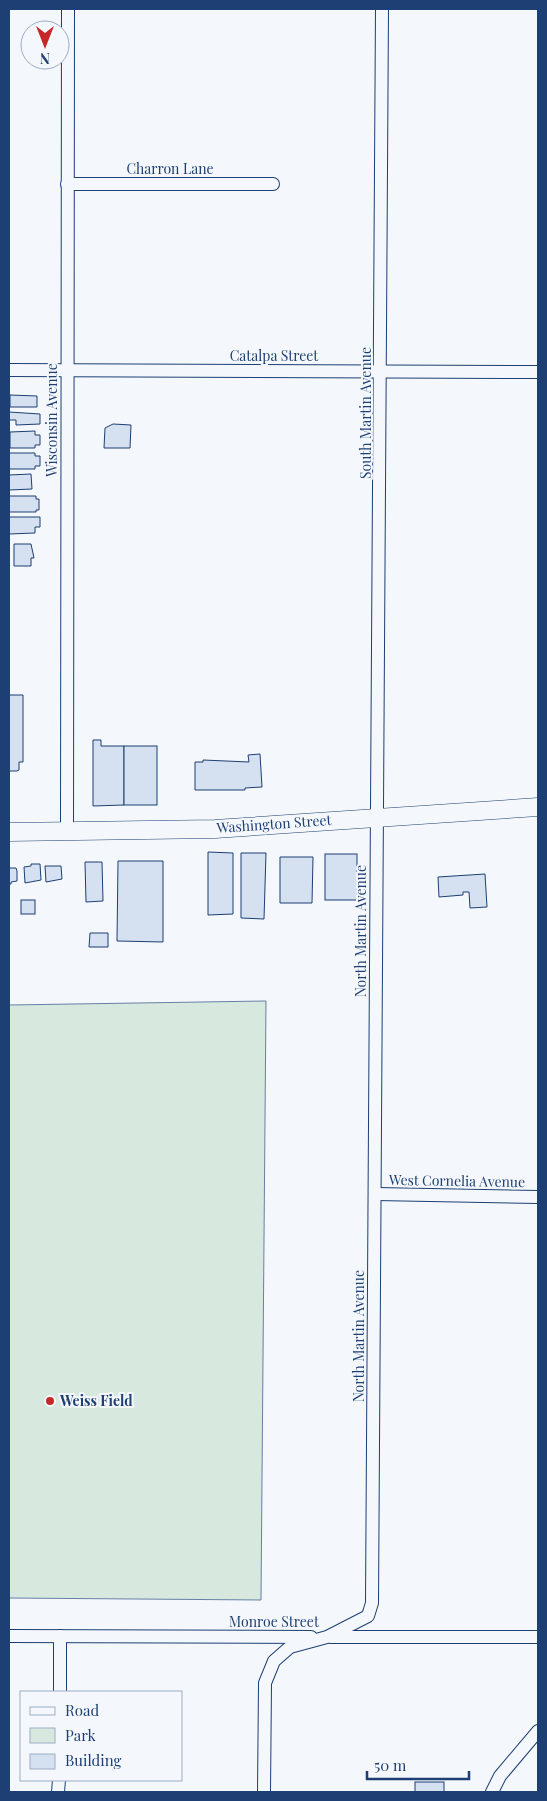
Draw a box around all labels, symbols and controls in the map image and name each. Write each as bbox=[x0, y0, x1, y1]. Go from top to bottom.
north arrow bbox=[20, 20, 70, 70]
text: N bbox=[40, 49, 50, 68]
street label: Charron Lane bbox=[126, 159, 214, 178]
street label: Catalpa Street bbox=[230, 346, 319, 365]
street label: South Martin Avenue bbox=[356, 347, 375, 479]
street label: Wisconsin Avenue bbox=[42, 363, 61, 478]
street label: Washington Street bbox=[215, 810, 333, 837]
street label: North Martin Avenue bbox=[351, 865, 370, 997]
street label: West Cornelia Avenue bbox=[388, 1170, 525, 1191]
street label: North Martin Avenue bbox=[349, 1270, 368, 1402]
place label: Weiss Field bbox=[59, 1391, 133, 1410]
marker: Weiss Field bbox=[44, 1395, 56, 1407]
street label: Monroe Street bbox=[229, 1612, 320, 1631]
legend bbox=[20, 1691, 182, 1781]
text: Road bbox=[65, 1700, 99, 1720]
text: Park bbox=[65, 1725, 97, 1745]
scale bar bbox=[367, 1748, 470, 1780]
text: Building bbox=[65, 1750, 122, 1770]
text: 50 m bbox=[374, 1755, 407, 1775]

